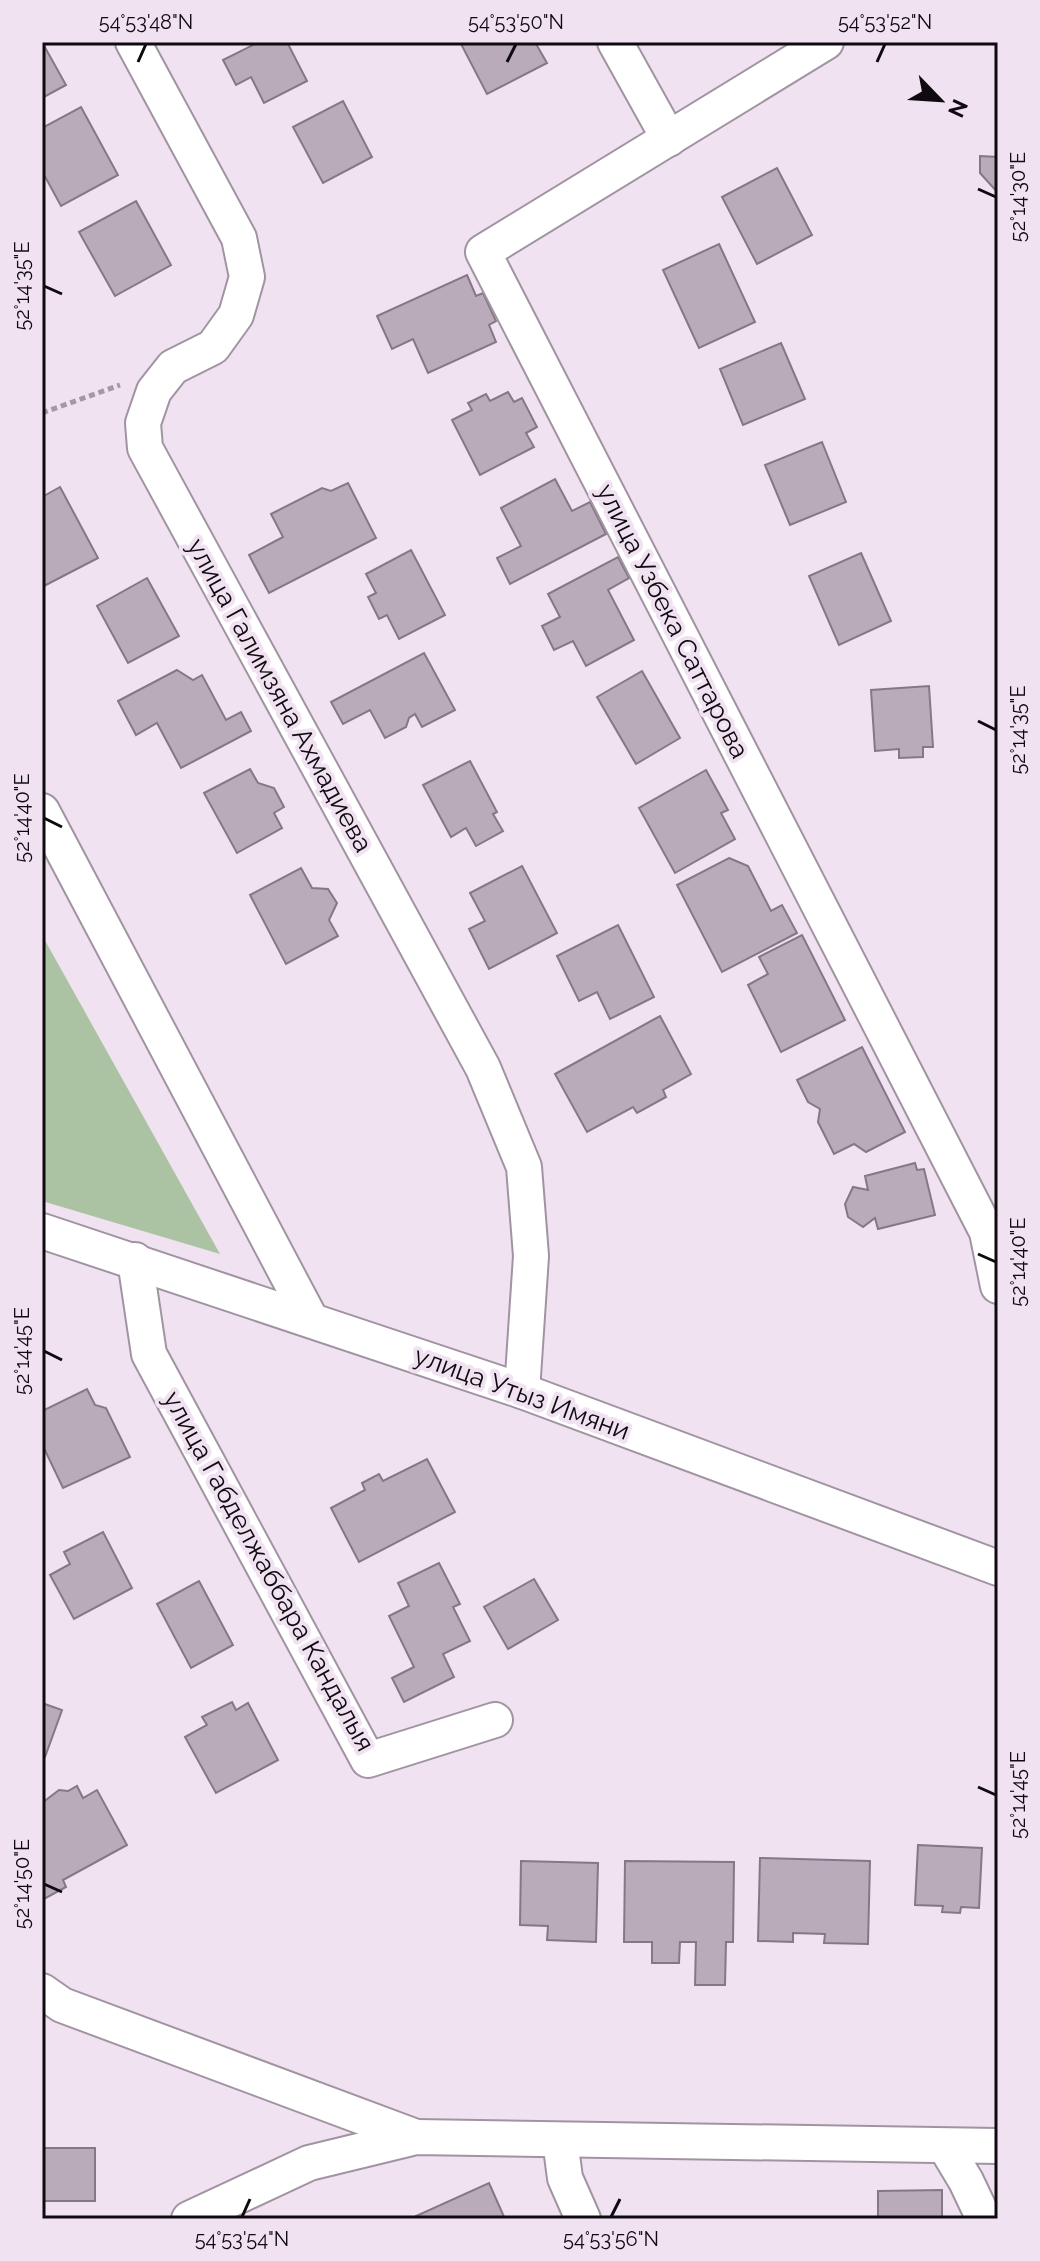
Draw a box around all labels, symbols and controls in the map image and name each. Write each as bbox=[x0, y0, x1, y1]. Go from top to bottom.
text: 54°53'48"N bbox=[99, 10, 193, 34]
text: 54°53'50"N bbox=[468, 10, 564, 34]
text: 54°53'52"N bbox=[838, 10, 932, 34]
north arrow bbox=[900, 60, 980, 140]
text: N bbox=[943, 95, 973, 122]
text: 52°14'30"E bbox=[1006, 152, 1030, 242]
text: 52°14'35"E bbox=[10, 241, 34, 331]
street label: улица Узбека Саттарова bbox=[591, 479, 755, 763]
street label: улица Галимзяна Ахмадиева bbox=[181, 533, 379, 857]
text: 52°14'35"E bbox=[1006, 685, 1030, 775]
text: 52°14'40"E bbox=[10, 773, 34, 863]
text: 52°14'40"E bbox=[1006, 1217, 1030, 1307]
text: 52°14'45"E bbox=[10, 1307, 34, 1395]
street label: улица Утыз Имяни bbox=[410, 1340, 634, 1446]
street label: улица Габделжаббара Кандалыя bbox=[157, 1386, 381, 1756]
text: 52°14'45"E bbox=[1006, 1751, 1030, 1839]
text: 52°14'50"E bbox=[10, 1839, 34, 1929]
text: 54°53'54"N bbox=[195, 2227, 289, 2251]
text: 54°53'56"N bbox=[563, 2227, 659, 2251]

